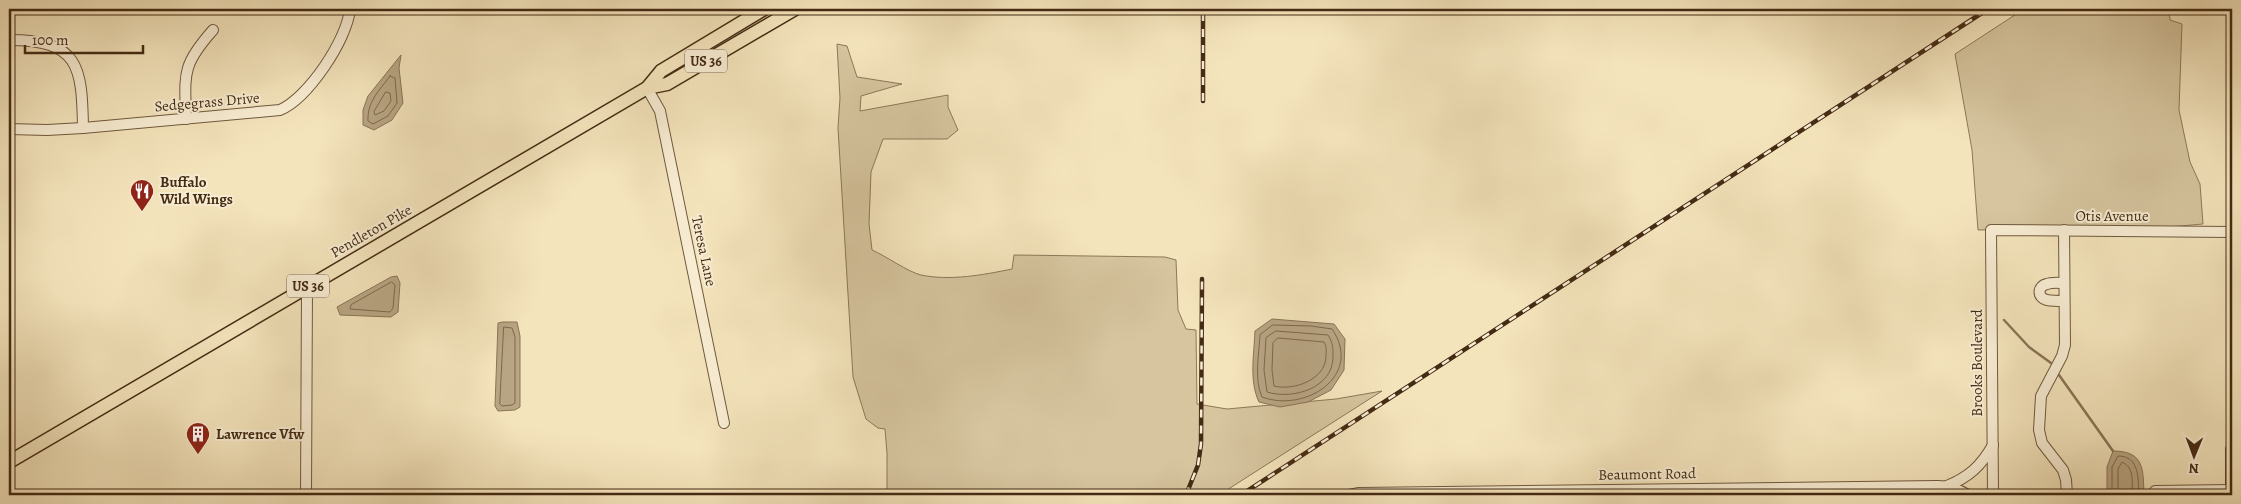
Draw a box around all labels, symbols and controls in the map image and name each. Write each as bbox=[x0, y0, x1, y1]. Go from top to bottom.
scale bar bbox=[25, 22, 142, 54]
text: 100 m bbox=[32, 30, 69, 50]
road number: US 36 bbox=[685, 49, 727, 72]
street label: Sedgegrass Drive bbox=[154, 87, 261, 117]
place label: Buffalo Wild Wings bbox=[159, 172, 233, 209]
restaurant icon: Buffalo Wild Wings bbox=[129, 178, 155, 212]
street label: Pendleton Pike bbox=[327, 200, 416, 262]
street label: Otis Avenue bbox=[2075, 206, 2149, 226]
street label: Teresa Lane bbox=[687, 214, 721, 288]
road number: US 36 bbox=[287, 274, 329, 298]
street label: Brooks Boulevard bbox=[1967, 308, 1987, 417]
building icon: Lawrence Vfw bbox=[185, 421, 211, 455]
place label: Lawrence Vfw bbox=[216, 424, 305, 444]
north arrow bbox=[2168, 432, 2218, 482]
text: N bbox=[2189, 459, 2199, 478]
street label: Beaumont Road bbox=[1598, 463, 1697, 485]

